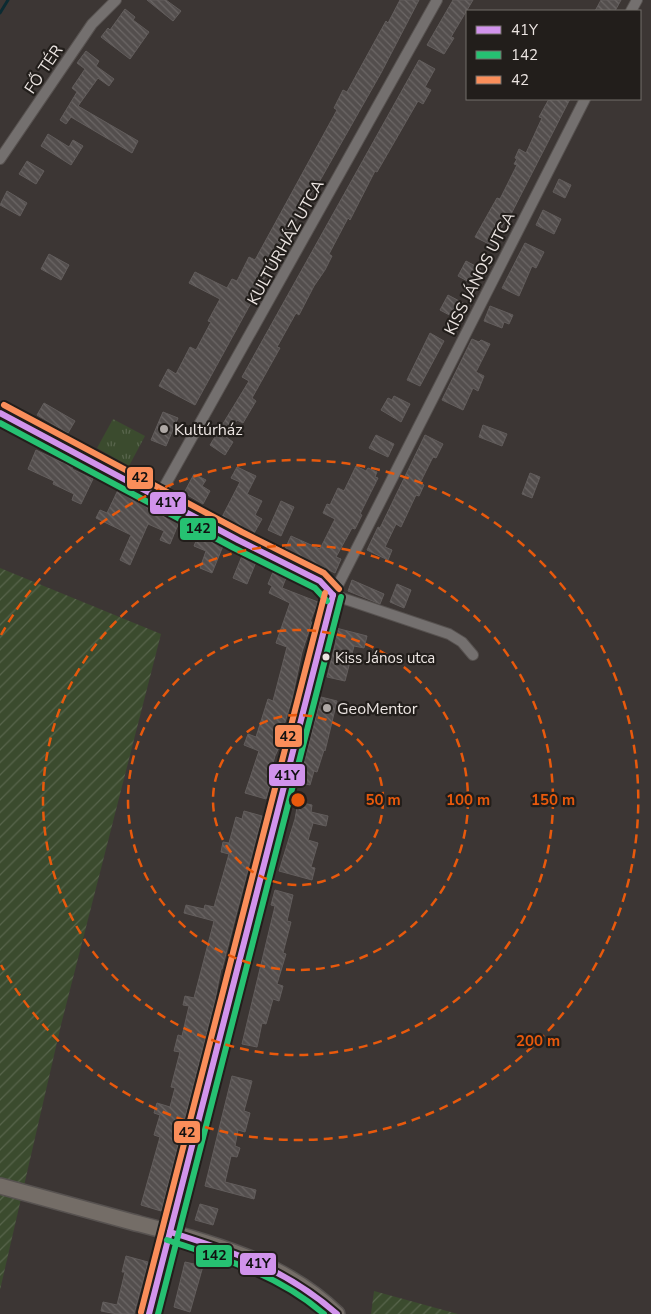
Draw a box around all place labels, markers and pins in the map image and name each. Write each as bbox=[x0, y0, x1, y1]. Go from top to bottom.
place label: Kultúrház bbox=[174, 419, 243, 441]
marker: Kultúrház bbox=[158, 423, 170, 435]
place label: Kiss János utca bbox=[335, 648, 435, 668]
marker: Kiss János utca bbox=[321, 652, 331, 662]
place label: GeoMentor bbox=[337, 698, 418, 720]
marker: GeoMentor bbox=[321, 702, 333, 714]
centre of rings bbox=[289, 791, 307, 809]

